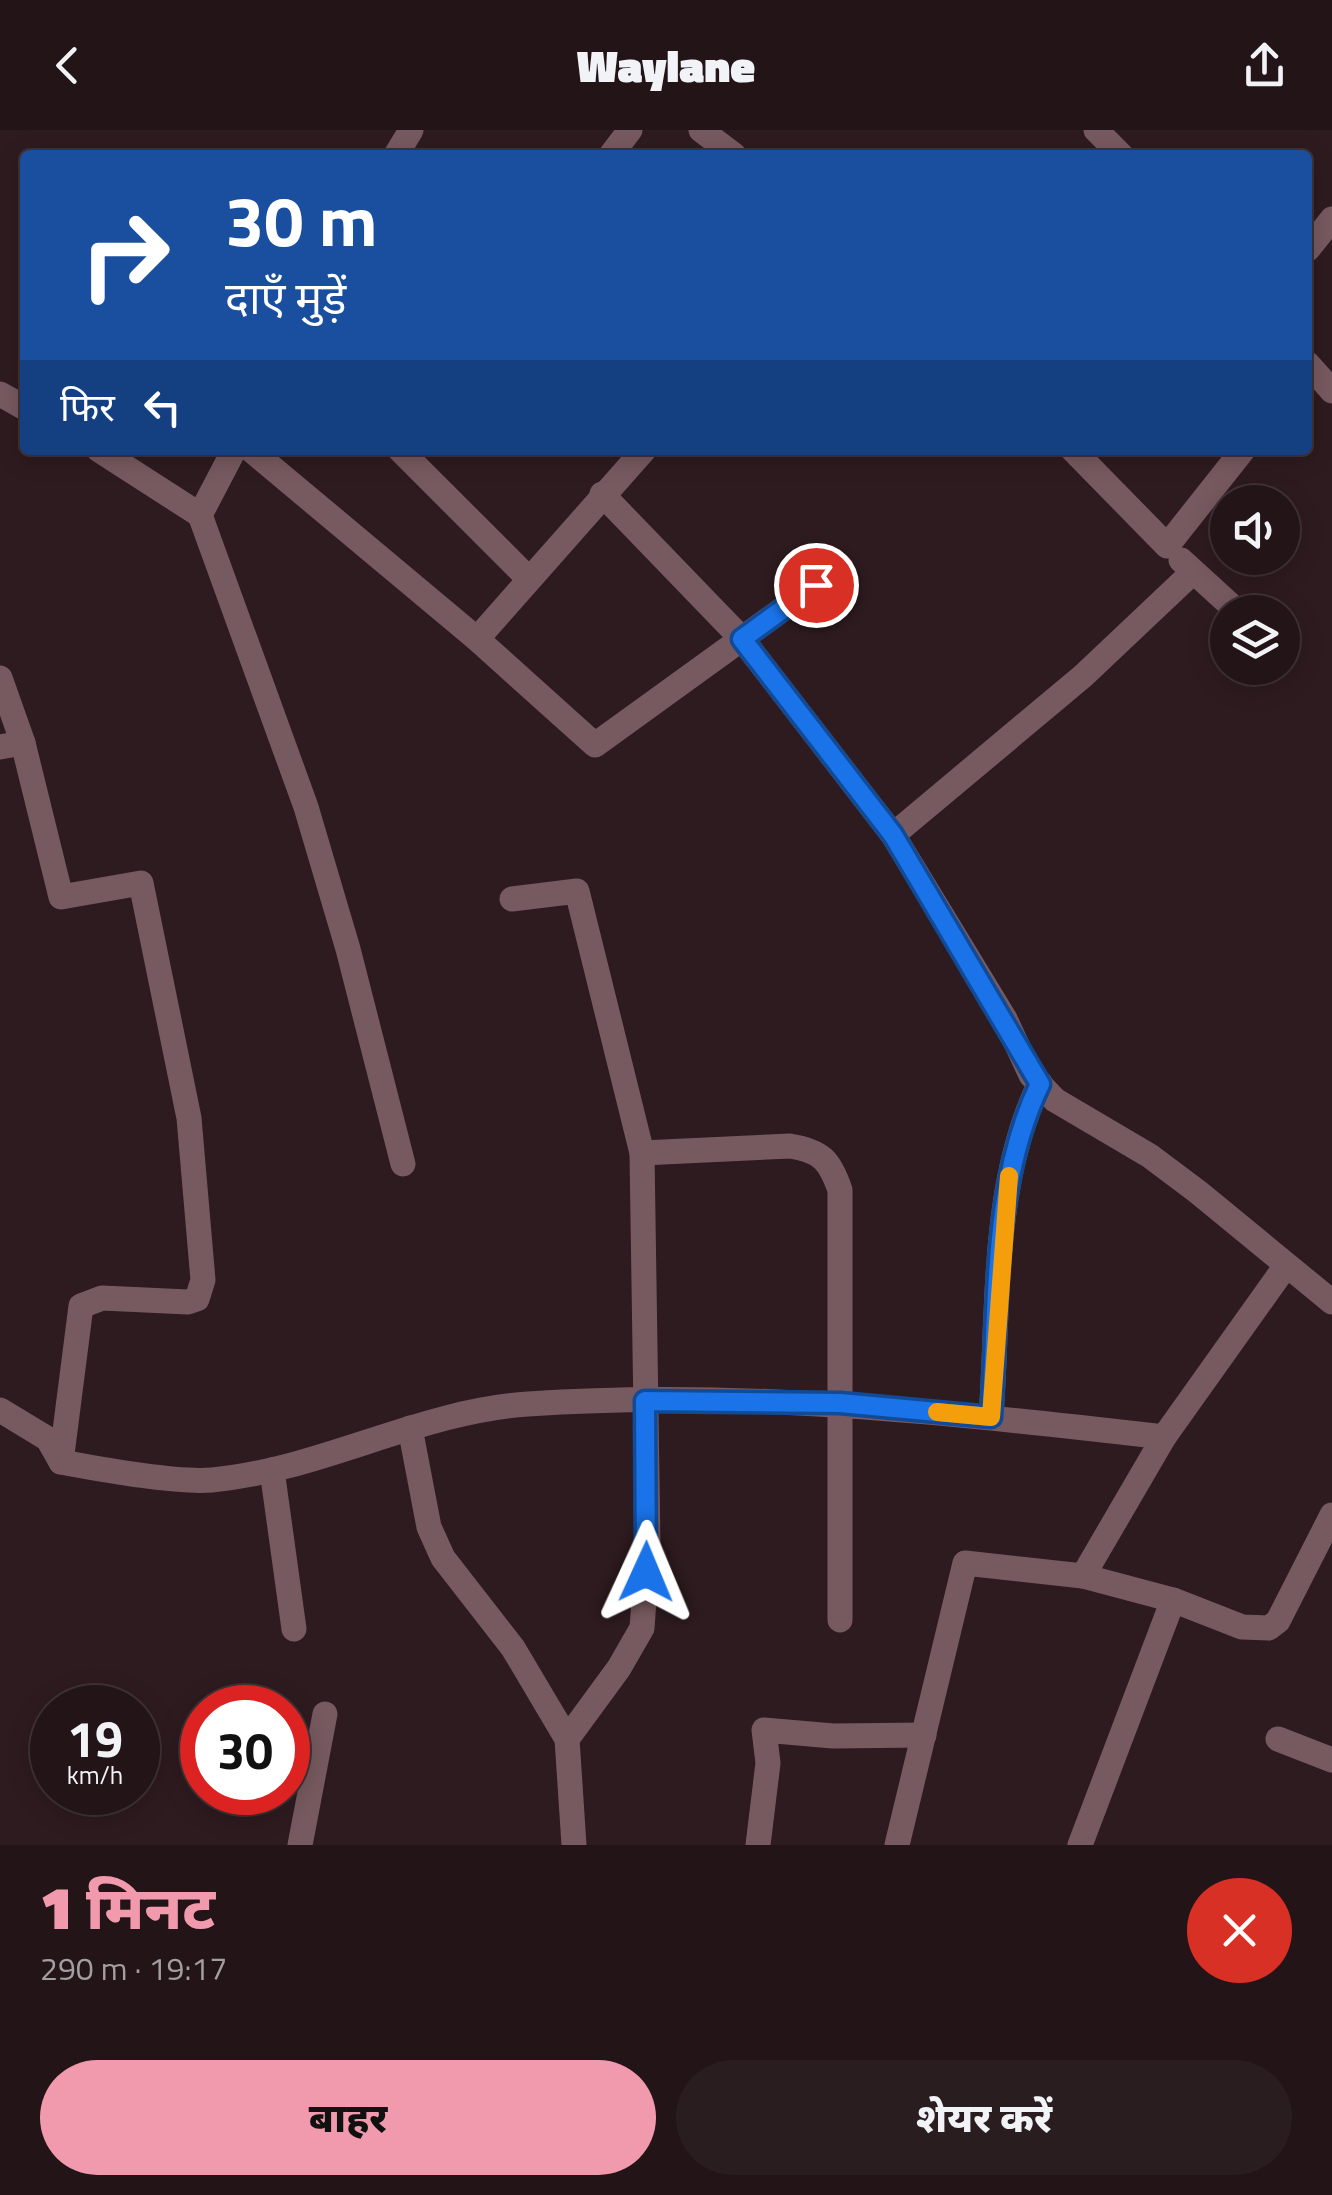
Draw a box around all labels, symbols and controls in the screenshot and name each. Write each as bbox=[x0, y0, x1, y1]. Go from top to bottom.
text: Waylane bbox=[577, 31, 755, 99]
icon: back bbox=[40, 38, 95, 93]
icon: share bbox=[1237, 38, 1292, 93]
text: 30 m bbox=[225, 167, 378, 273]
icon: right bbox=[60, 190, 190, 320]
text: दाएँ मुड़ें bbox=[225, 263, 346, 331]
text: फिर bbox=[60, 378, 115, 436]
icon: left bbox=[135, 380, 190, 435]
map controls bbox=[1210, 485, 1300, 685]
button: sound bbox=[1210, 485, 1300, 575]
pin bbox=[774, 543, 859, 628]
icon: arrive bbox=[789, 558, 844, 613]
button: layers bbox=[1210, 595, 1300, 685]
position arrow bbox=[594, 1520, 698, 1624]
speed limit sign: 30 bbox=[180, 1685, 310, 1815]
text: 19 bbox=[67, 1700, 123, 1776]
text: km/h bbox=[67, 1756, 123, 1794]
text: 1 मिनट bbox=[40, 1861, 215, 1952]
button: close bbox=[1187, 1878, 1292, 1983]
text: 290 m · 19:17 bbox=[40, 1944, 227, 1992]
button: बाहर bbox=[40, 2060, 656, 2175]
button: शेयर करें bbox=[676, 2060, 1292, 2175]

